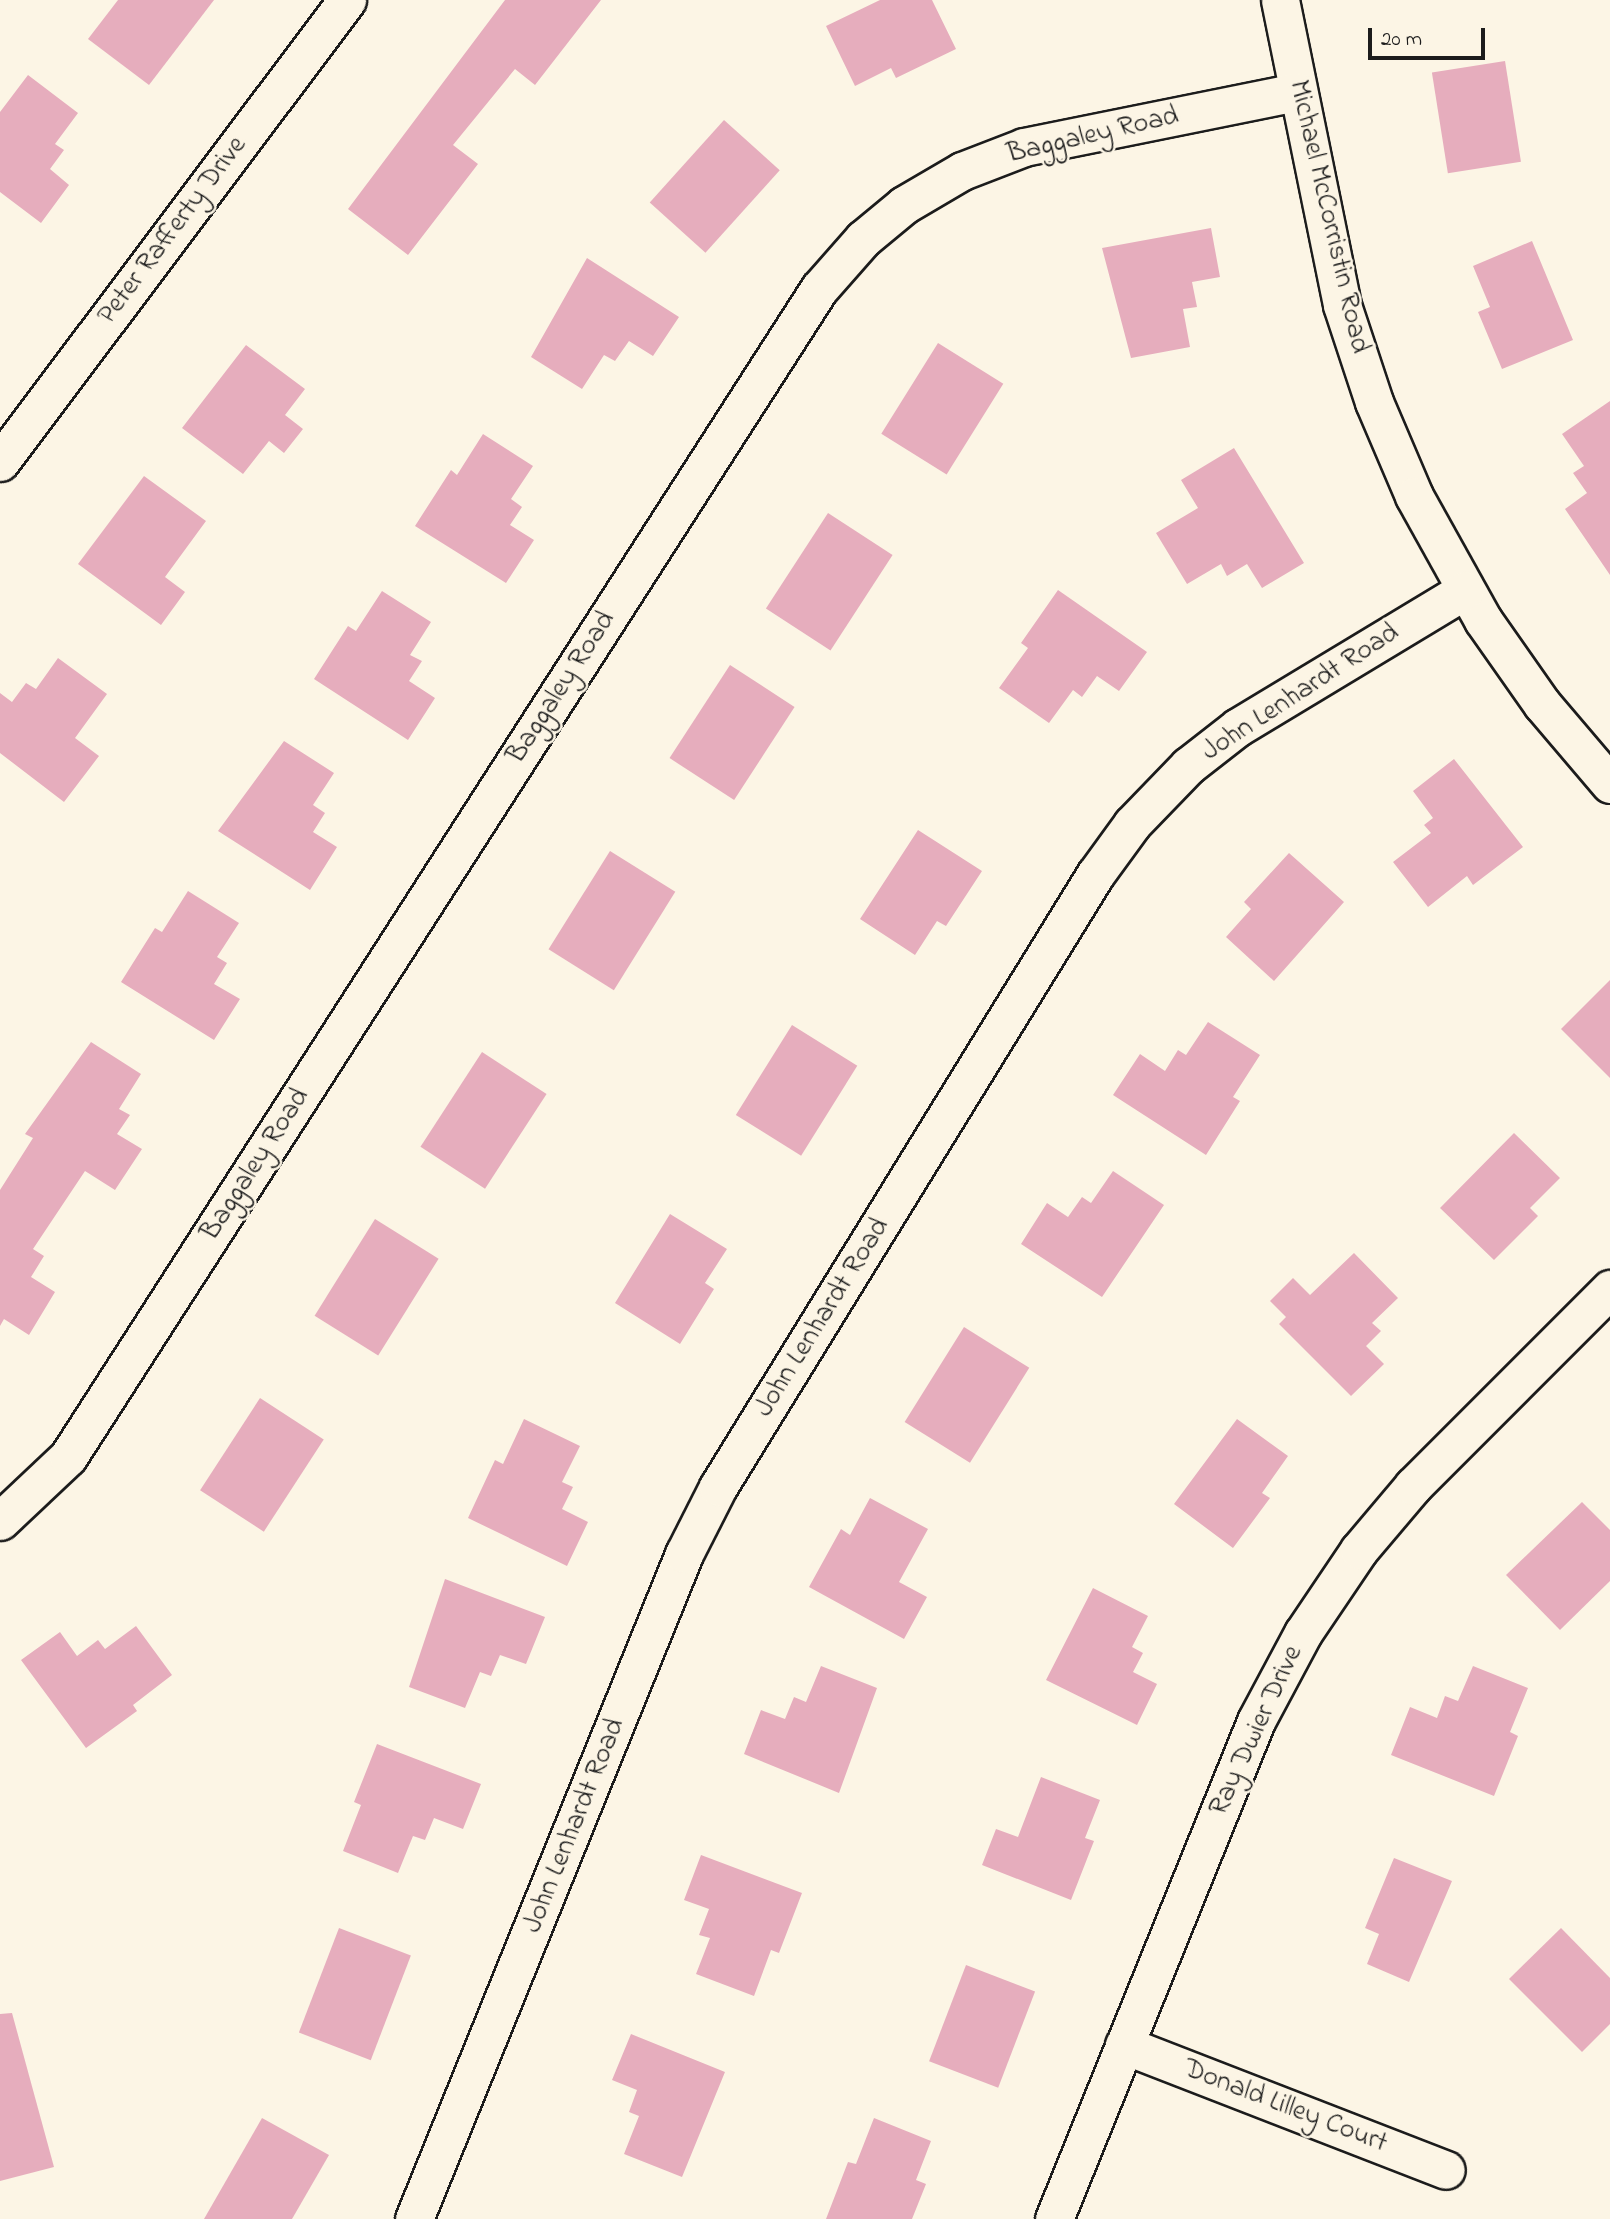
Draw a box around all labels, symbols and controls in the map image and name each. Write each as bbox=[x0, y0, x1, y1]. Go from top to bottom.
scale bar bbox=[1372, 14, 1489, 58]
text: 20 m bbox=[1381, 25, 1422, 55]
street label: Michael McCorristin Road bbox=[1280, 77, 1376, 357]
street label: Baggaley Road bbox=[1004, 100, 1182, 172]
street label: Peter Rafferty Drive bbox=[91, 130, 255, 332]
street label: Baggaley Road bbox=[500, 605, 624, 771]
street label: John Lenhardt Road bbox=[1196, 617, 1406, 769]
street label: Baggaley Road bbox=[194, 1082, 318, 1248]
street label: John Lenhardt Road bbox=[748, 1212, 898, 1424]
street label: Ray Dwier Drive bbox=[1203, 1641, 1311, 1821]
street label: John Lenhardt Road bbox=[517, 1714, 633, 1938]
street label: Donald Lilley Court bbox=[1178, 2053, 1392, 2161]

